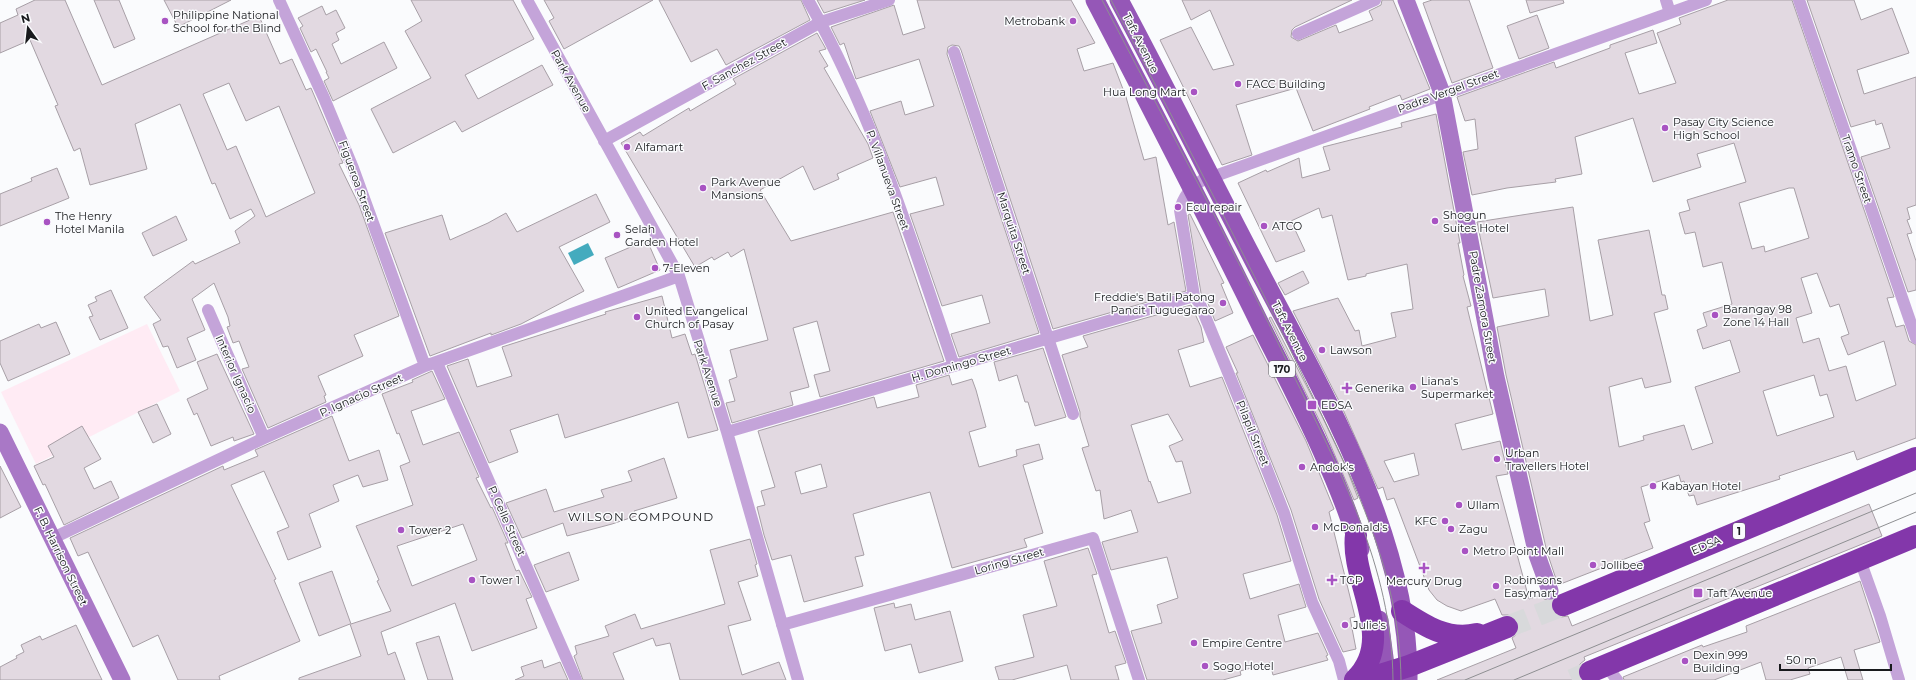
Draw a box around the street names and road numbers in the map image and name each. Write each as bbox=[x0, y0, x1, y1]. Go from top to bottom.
street label: Taft Avenue bbox=[1120, 11, 1162, 75]
street label: F. Sanchez Street bbox=[699, 35, 789, 93]
street label: Park Avenue bbox=[548, 47, 594, 115]
street label: Padre Vergel Street bbox=[1395, 66, 1501, 116]
street label: P. Villanueva Street bbox=[863, 128, 913, 232]
street label: Tramo Street bbox=[1839, 133, 1875, 205]
street label: Figueroa Street bbox=[336, 139, 378, 224]
street label: Marquita Street bbox=[994, 190, 1034, 276]
street label: Padre Zamora Street bbox=[1466, 250, 1500, 365]
street label: Taft Avenue bbox=[1269, 299, 1311, 363]
street label: Interior Ignacio bbox=[213, 333, 259, 415]
street label: Park Avenue bbox=[691, 338, 726, 409]
street label: H. Domingo Street bbox=[910, 343, 1013, 385]
road number: 170 bbox=[1269, 361, 1295, 377]
street label: P. Ignacio Street bbox=[317, 370, 405, 420]
street label: Pilapil Street bbox=[1233, 398, 1273, 468]
street label: P. Celle Street bbox=[485, 484, 529, 559]
street label: F. B. Harrison Street bbox=[31, 504, 91, 608]
road number: 1 bbox=[1733, 523, 1745, 539]
street label: EDSA bbox=[1689, 532, 1723, 558]
street label: Loring Street bbox=[973, 544, 1046, 578]

